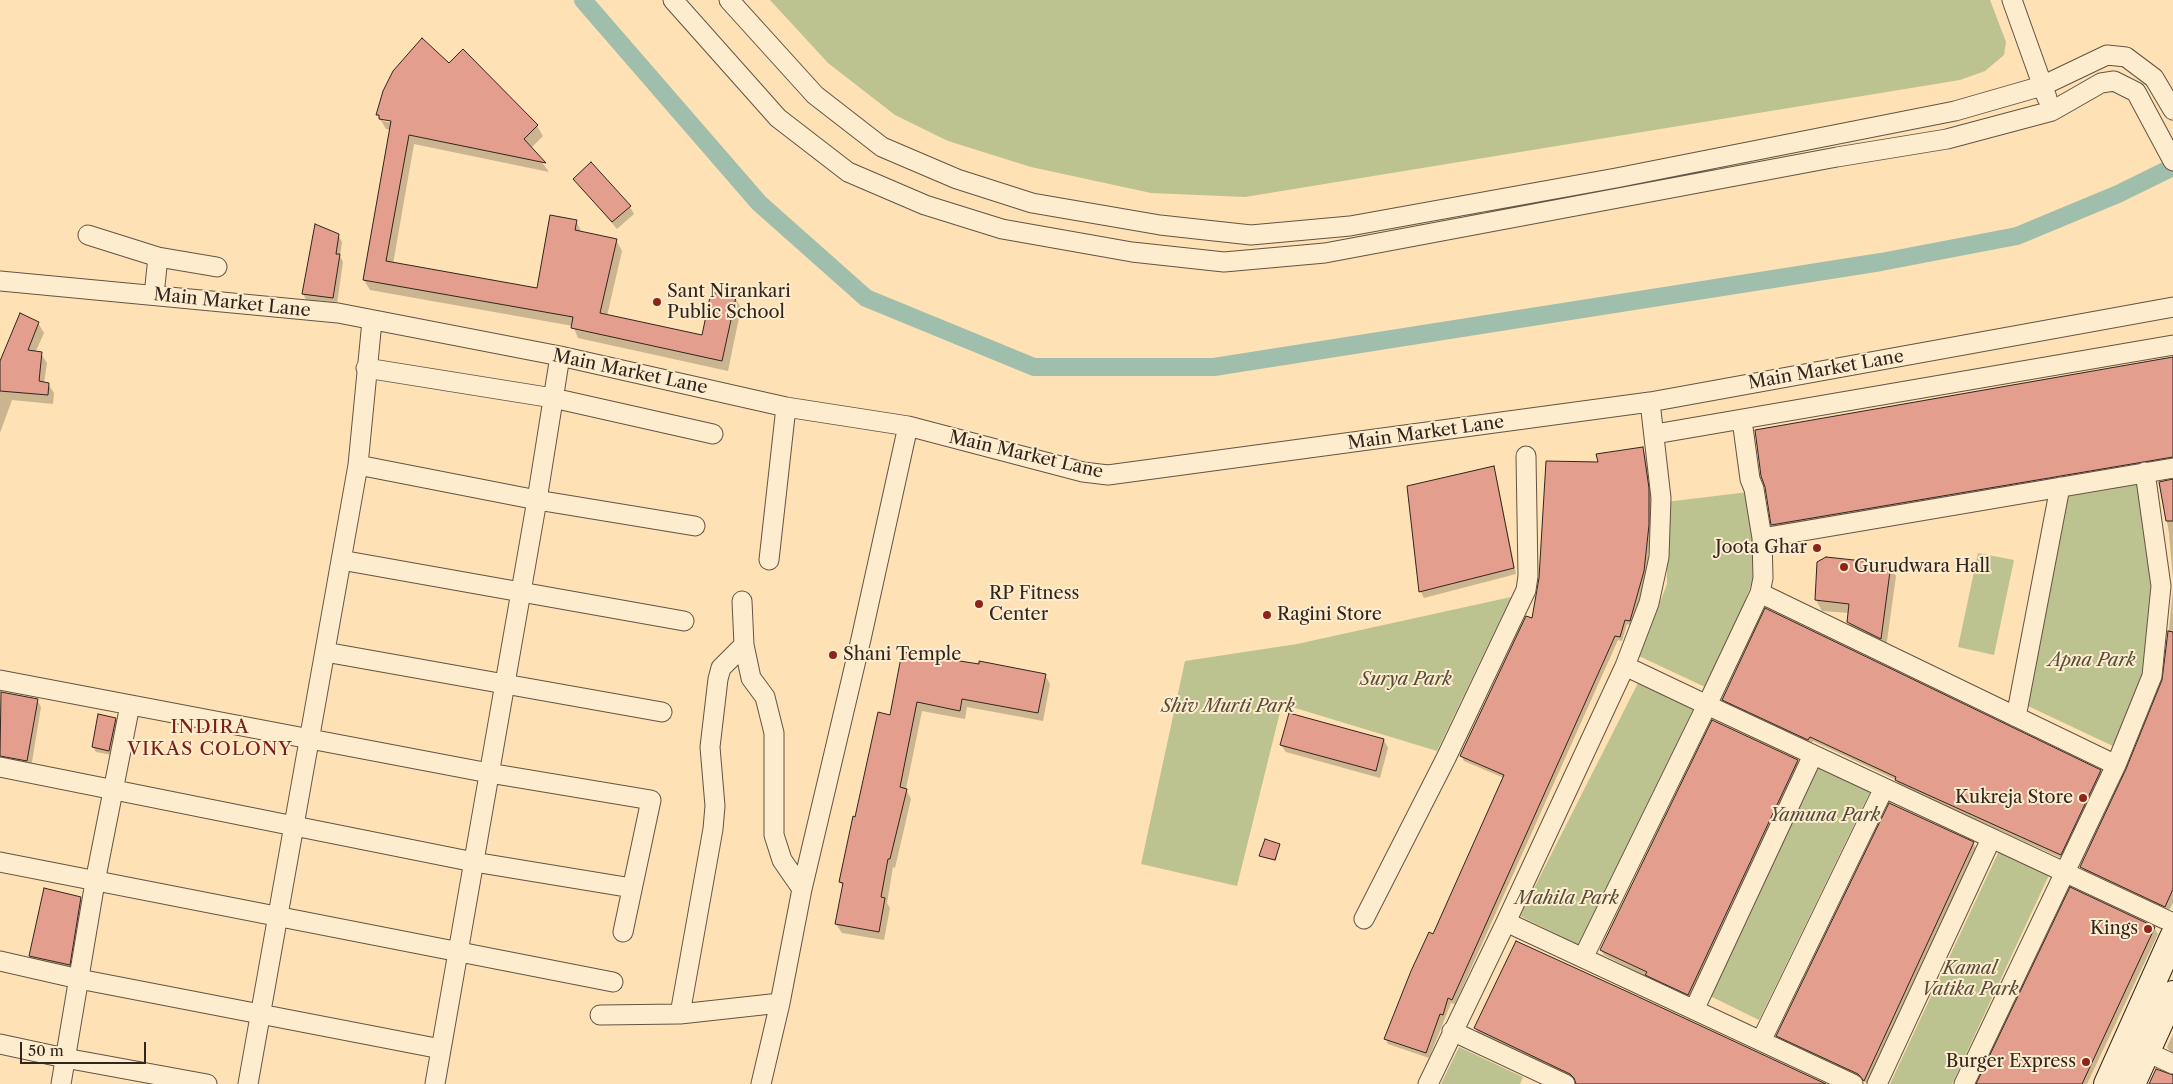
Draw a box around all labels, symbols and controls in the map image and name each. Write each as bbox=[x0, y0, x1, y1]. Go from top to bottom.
place label: Sant Nirankari Public School bbox=[667, 281, 791, 324]
street label: Main Market Lane bbox=[152, 284, 312, 322]
marker: Sant Nirankari Public School bbox=[651, 296, 663, 308]
street label: Main Market Lane bbox=[551, 345, 709, 399]
street label: Main Market Lane bbox=[1746, 346, 1906, 394]
street label: Main Market Lane bbox=[1346, 411, 1506, 455]
street label: Main Market Lane bbox=[947, 427, 1105, 483]
place label: Joota Ghar bbox=[1715, 537, 1807, 559]
marker: Joota Ghar bbox=[1811, 542, 1823, 554]
place label: Gurudwara Hall bbox=[1854, 556, 1990, 578]
marker: Gurudwara Hall bbox=[1838, 561, 1850, 573]
place label: RP Fitness Center bbox=[989, 583, 1079, 626]
marker: RP Fitness Center bbox=[973, 598, 985, 610]
place label: Ragini Store bbox=[1277, 604, 1382, 626]
marker: Ragini Store bbox=[1261, 609, 1273, 621]
place label: Shani Temple bbox=[843, 644, 961, 666]
marker: Shani Temple bbox=[827, 649, 839, 661]
park label: Apna Park bbox=[2048, 650, 2136, 672]
park label: Surya Park bbox=[1360, 669, 1452, 691]
park label: Shiv Murti Park bbox=[1161, 696, 1295, 718]
district label: INDIRA VIKAS COLONY bbox=[126, 717, 294, 761]
place label: Kukreja Store bbox=[1955, 787, 2073, 809]
marker: Kukreja Store bbox=[2077, 792, 2089, 804]
park label: Yamuna Park bbox=[1770, 805, 1880, 827]
park label: Mahila Park bbox=[1515, 888, 1619, 910]
place label: Kings bbox=[2090, 918, 2138, 940]
marker: Kings bbox=[2142, 923, 2154, 935]
park label: Kamal Vatika Park bbox=[1921, 958, 2019, 1001]
scale bar bbox=[22, 1032, 149, 1064]
text: 50 m bbox=[28, 1041, 64, 1060]
place label: Burger Express bbox=[1946, 1051, 2076, 1073]
marker: Burger Express bbox=[2080, 1056, 2092, 1068]

